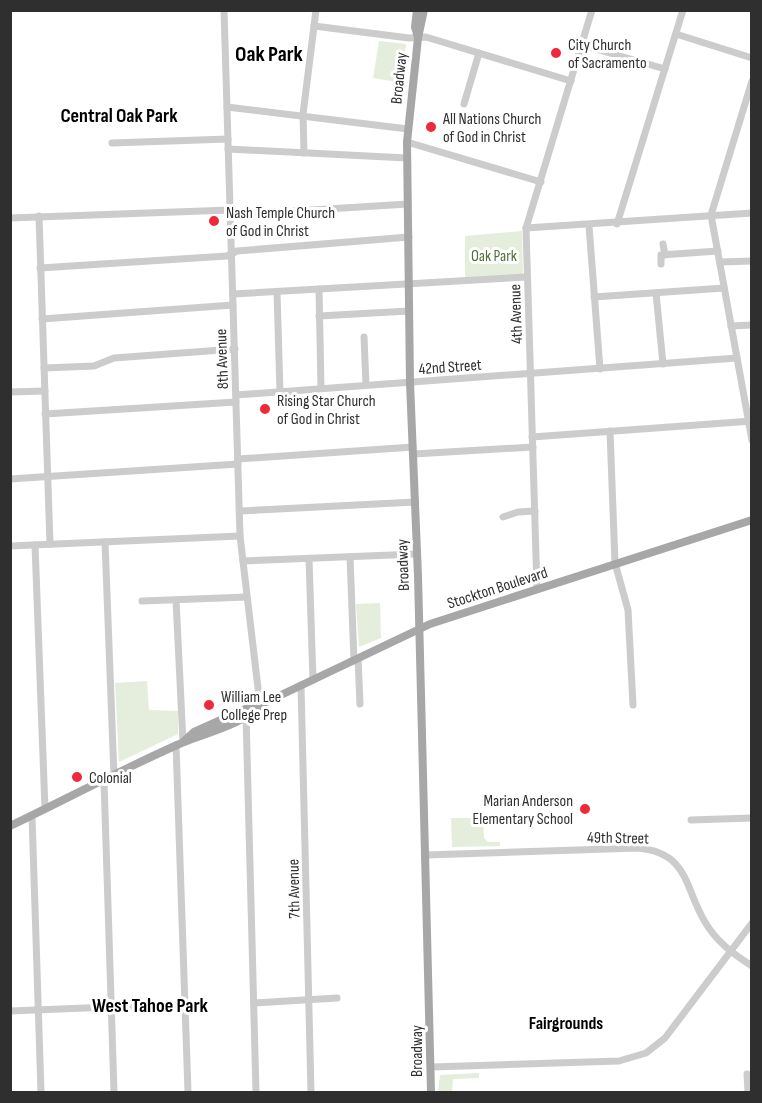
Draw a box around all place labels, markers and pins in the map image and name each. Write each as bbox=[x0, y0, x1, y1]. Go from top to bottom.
place label: City Church of Sacramento bbox=[568, 36, 647, 73]
marker: City Church of Sacramento bbox=[549, 46, 563, 60]
place label: All Nations Church of God in Christ bbox=[442, 110, 541, 147]
marker: All Nations Church of God in Christ bbox=[424, 120, 438, 134]
place label: Nash Temple Church of God in Christ bbox=[226, 204, 335, 241]
marker: Nash Temple Church of God in Christ bbox=[207, 214, 221, 228]
place label: Rising Star Church of God in Christ bbox=[277, 392, 376, 429]
marker: Rising Star Church of God in Christ bbox=[258, 402, 272, 416]
place label: William Lee College Prep bbox=[221, 688, 287, 725]
marker: William Lee College Prep bbox=[202, 698, 216, 712]
place label: Colonial bbox=[89, 769, 132, 788]
marker: Colonial bbox=[70, 770, 84, 784]
place label: Marian Anderson Elementary School bbox=[473, 792, 573, 829]
marker: Marian Anderson Elementary School bbox=[578, 802, 592, 816]

